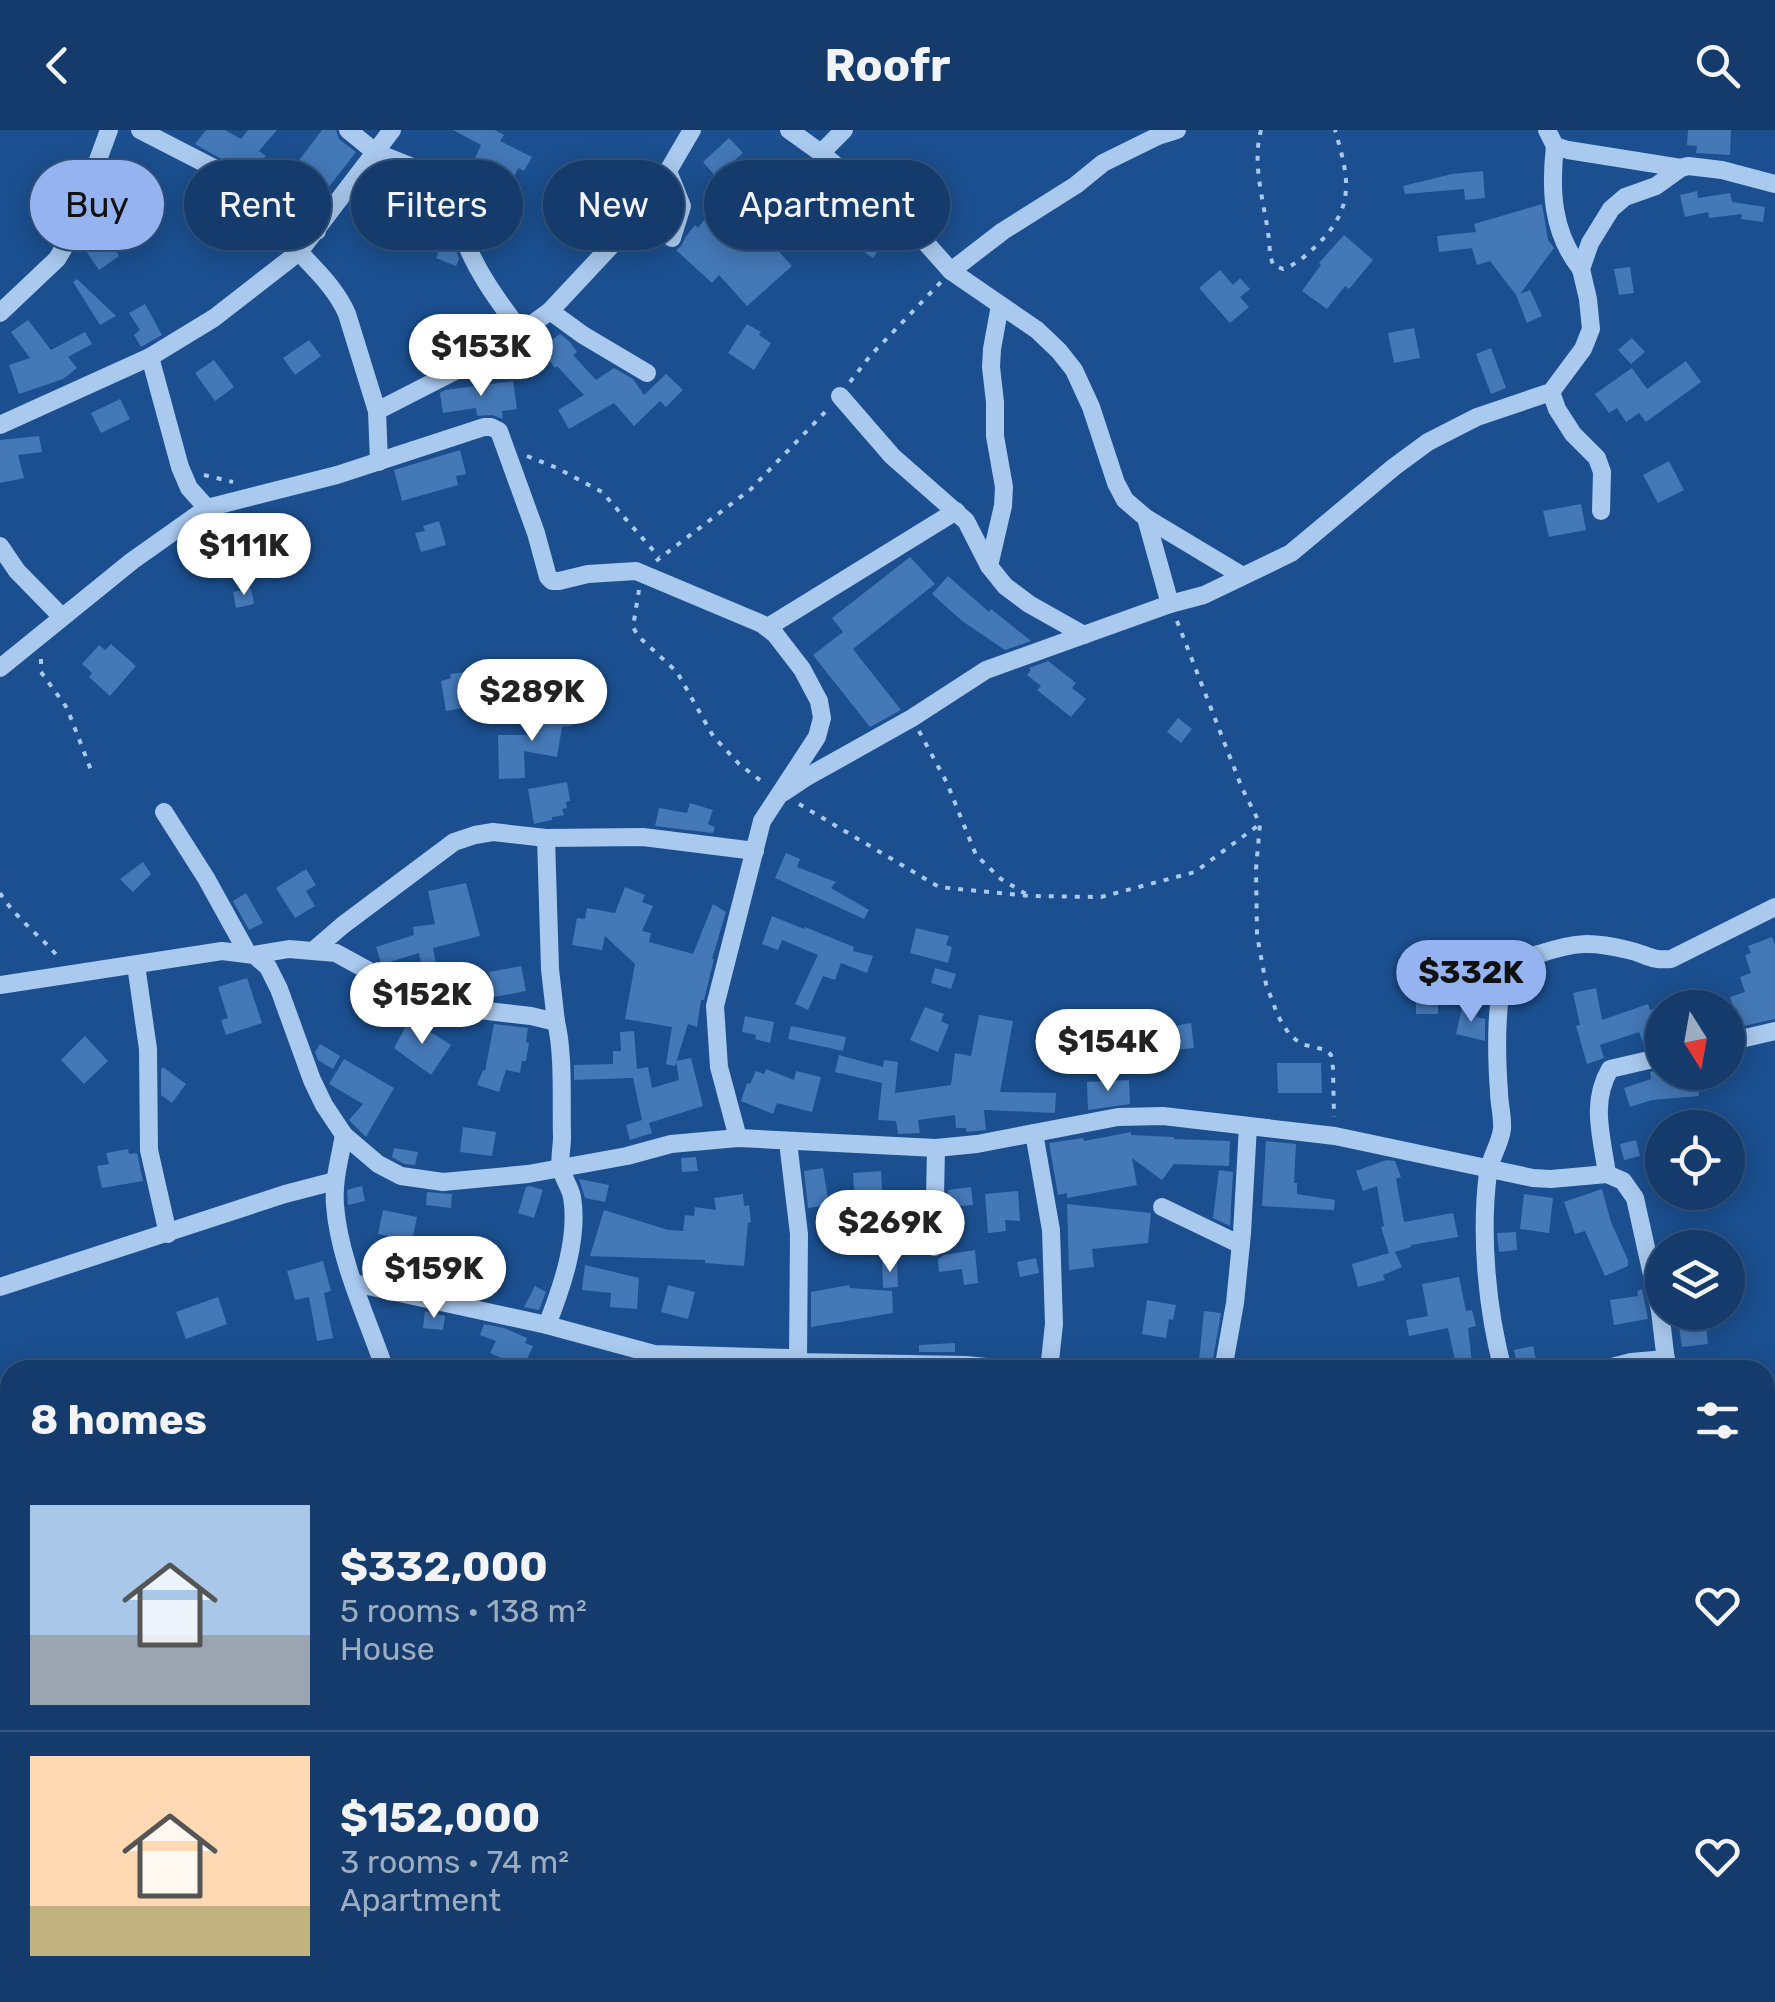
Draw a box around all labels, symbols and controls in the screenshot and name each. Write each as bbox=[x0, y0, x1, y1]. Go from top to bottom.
icon: back bbox=[30, 38, 85, 93]
icon: search bbox=[1690, 38, 1745, 93]
text: Roofr bbox=[825, 39, 950, 92]
chip: Buy bbox=[30, 160, 164, 250]
chip: Rent bbox=[184, 160, 331, 250]
chip: Filters bbox=[351, 160, 523, 250]
chip: New bbox=[543, 160, 684, 250]
chip: Apartment bbox=[704, 160, 950, 250]
pin: $153K bbox=[411, 314, 551, 399]
text: $153K bbox=[431, 327, 531, 365]
pin: $111K bbox=[174, 513, 314, 598]
text: $111K bbox=[199, 526, 289, 564]
pin: $289K bbox=[462, 659, 602, 744]
text: $289K bbox=[479, 672, 585, 710]
pin: $332K bbox=[1401, 940, 1541, 1025]
text: $332K bbox=[1418, 953, 1524, 991]
pin: $152K bbox=[352, 962, 492, 1047]
text: $152K bbox=[372, 975, 472, 1013]
north arrow bbox=[1645, 990, 1745, 1090]
map controls bbox=[1645, 990, 1745, 1330]
pin: $154K bbox=[1038, 1009, 1178, 1094]
text: $154K bbox=[1057, 1022, 1159, 1060]
button: locate bbox=[1645, 1110, 1745, 1210]
pin: $269K bbox=[820, 1190, 960, 1275]
text: $269K bbox=[838, 1203, 942, 1241]
button: layers bbox=[1645, 1230, 1745, 1330]
pin: $159K bbox=[364, 1236, 504, 1321]
text: $159K bbox=[384, 1249, 484, 1287]
icon: filters bbox=[1690, 1393, 1745, 1448]
text: 8 homes bbox=[30, 1395, 207, 1445]
text: $332,000 bbox=[340, 1542, 548, 1592]
icon: home bbox=[110, 1545, 230, 1665]
icon: heart bbox=[1690, 1578, 1745, 1633]
text: 5 rooms · 138 m² bbox=[340, 1592, 587, 1630]
text: House bbox=[340, 1630, 435, 1668]
text: $152,000 bbox=[340, 1793, 540, 1843]
icon: home bbox=[110, 1796, 230, 1916]
icon: heart bbox=[1690, 1829, 1745, 1884]
text: 3 rooms · 74 m² bbox=[340, 1843, 569, 1881]
text: Apartment bbox=[340, 1881, 501, 1919]

